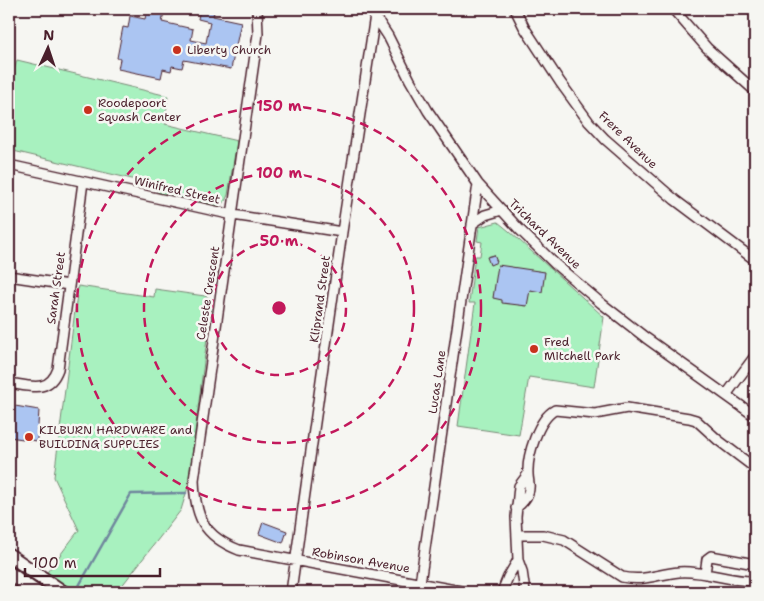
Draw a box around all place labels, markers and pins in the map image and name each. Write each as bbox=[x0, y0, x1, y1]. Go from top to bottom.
place label: Liberty Church bbox=[187, 42, 271, 58]
marker: Liberty Church bbox=[171, 44, 183, 56]
place label: Roodepoort Squash Center bbox=[98, 95, 182, 125]
marker: Roodepoort Squash Center bbox=[82, 104, 94, 116]
centre of rings bbox=[270, 299, 288, 317]
place label: Fred Mitchell Park bbox=[544, 334, 621, 364]
marker: Fred Mitchell Park bbox=[528, 343, 540, 355]
place label: KILBURN HARDWARE and BUILDING SUPPLIES bbox=[39, 422, 193, 452]
marker: KILBURN HARDWARE and BUILDING SUPPLIES bbox=[23, 431, 35, 443]

